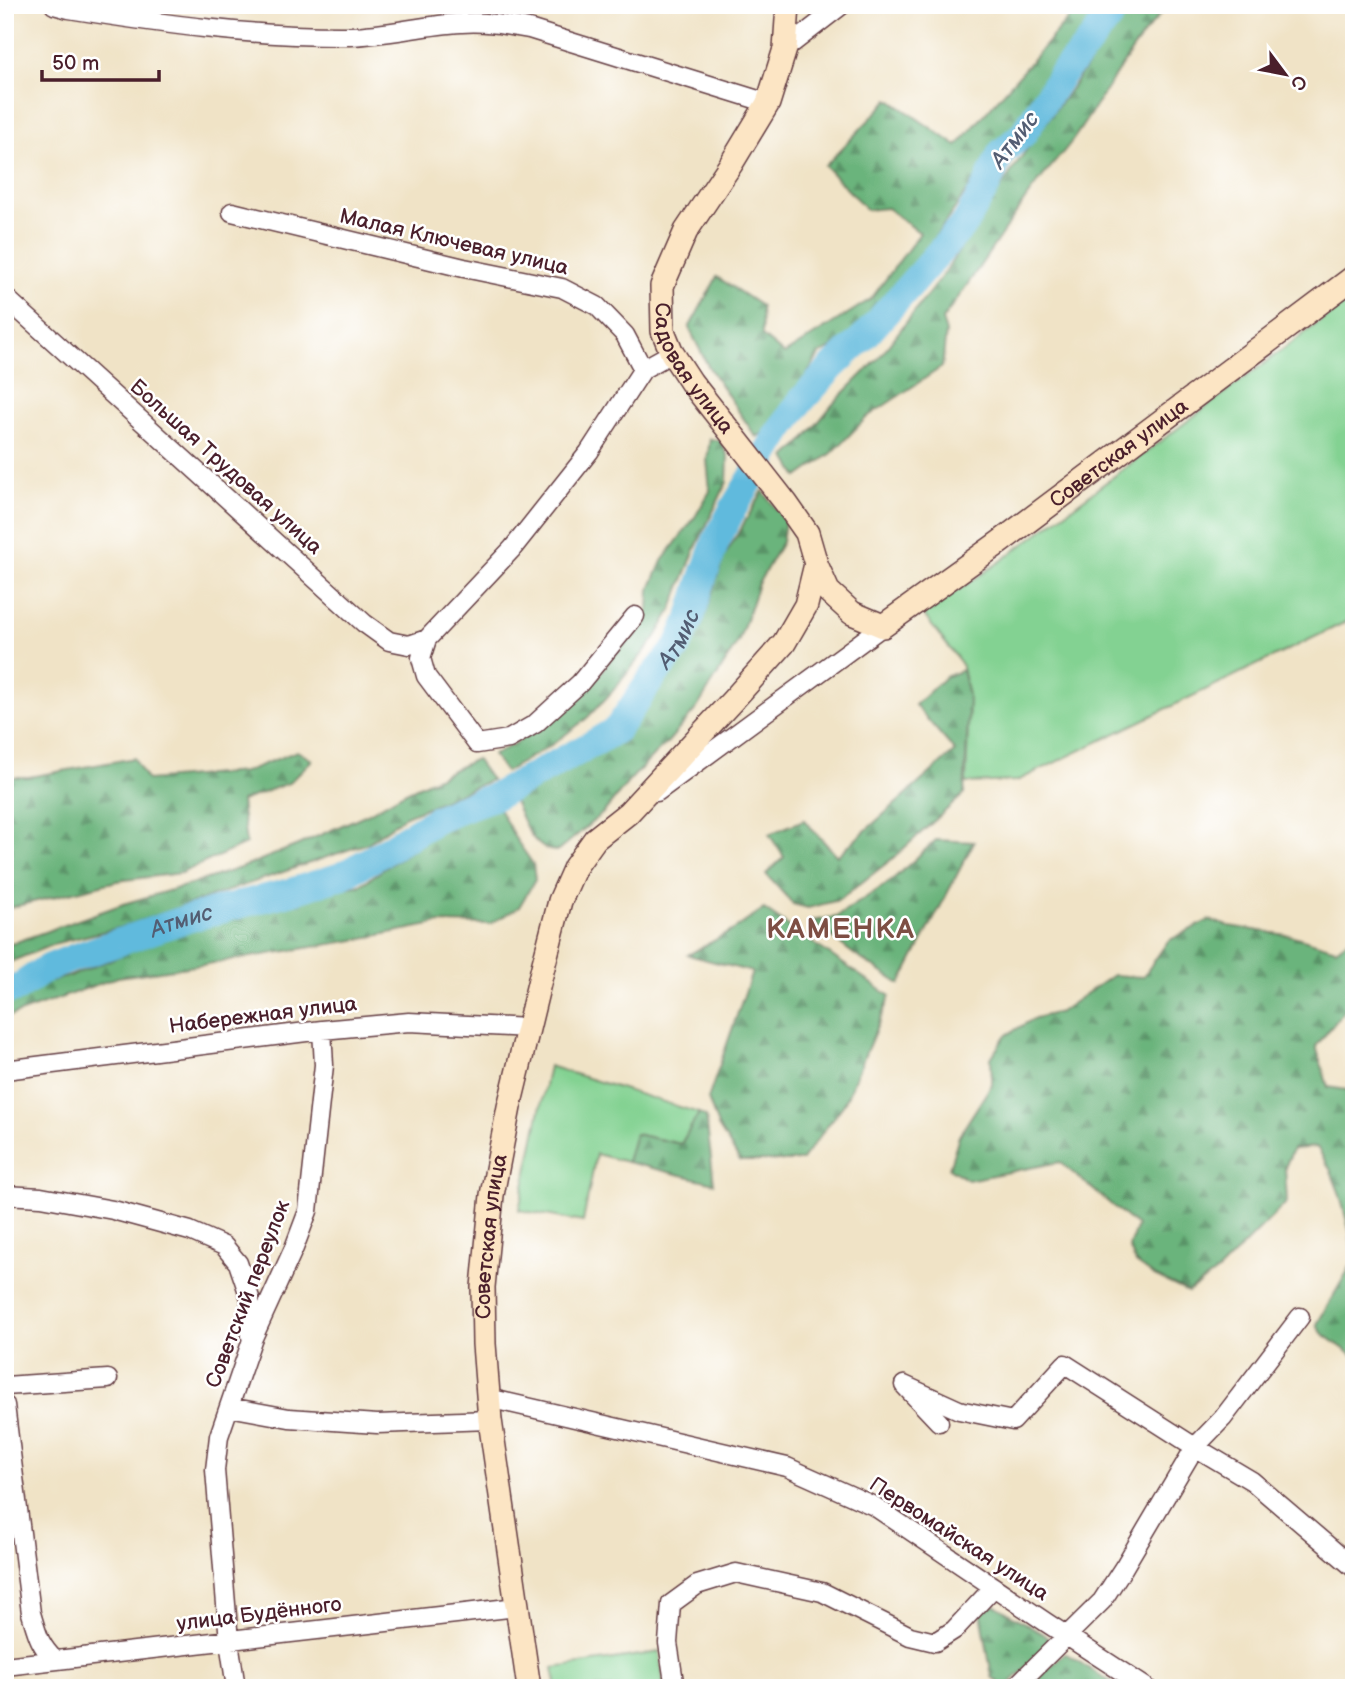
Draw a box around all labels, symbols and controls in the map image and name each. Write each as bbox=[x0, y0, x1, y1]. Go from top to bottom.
scale bar bbox=[42, 38, 159, 82]
north arrow bbox=[1250, 38, 1320, 108]
text: 50 m bbox=[52, 51, 99, 76]
text: С bbox=[1285, 71, 1311, 94]
water label: Атмис bbox=[983, 105, 1046, 176]
street label: Малая Ключевая улица bbox=[337, 203, 571, 281]
street label: Садовая улица bbox=[650, 302, 740, 439]
street label: Большая Трудовая улица bbox=[125, 374, 328, 560]
street label: Советская улица bbox=[1045, 393, 1193, 513]
water label: Атмис bbox=[650, 606, 707, 676]
water label: Атмис bbox=[145, 898, 217, 945]
district label: КАМЕНКА bbox=[766, 913, 916, 946]
street label: Набережная улица bbox=[168, 991, 359, 1039]
street label: Советская улица bbox=[470, 1151, 512, 1319]
street label: Советский переулок bbox=[201, 1197, 295, 1391]
street label: Первомайская улица bbox=[865, 1472, 1054, 1607]
street label: улица Будённого bbox=[175, 1591, 343, 1637]

